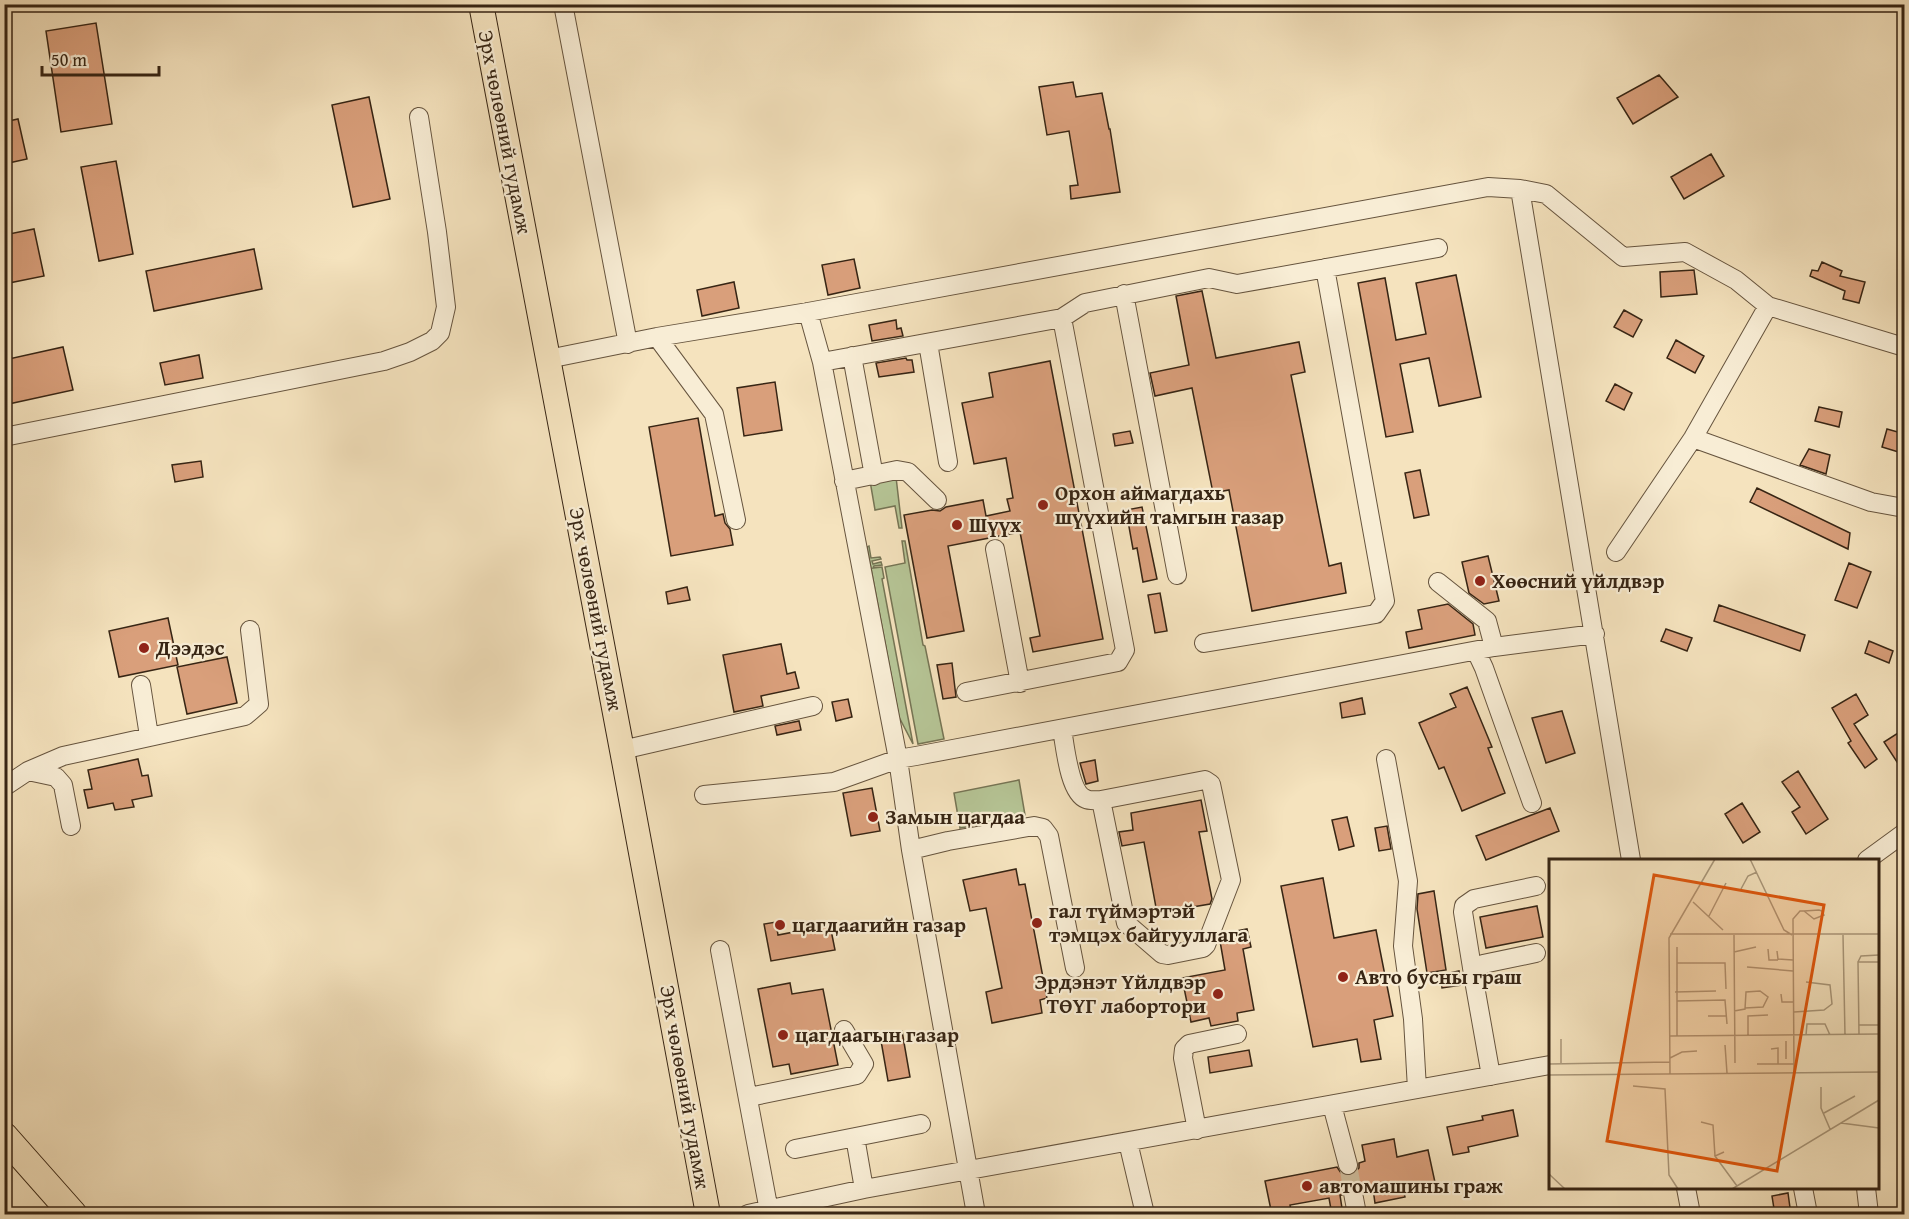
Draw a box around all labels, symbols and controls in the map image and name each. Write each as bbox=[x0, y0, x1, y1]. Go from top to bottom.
street label: Эрх чөлөөний гудамж bbox=[471, 27, 541, 237]
scale bar bbox=[42, 39, 159, 77]
text: 50 m bbox=[51, 46, 87, 73]
place label: Орхон аймагдахь шүүхийн тамгын газар bbox=[1055, 477, 1284, 532]
marker: Орхон аймагдахь шүүхийн тамгын газар bbox=[1036, 498, 1050, 512]
street label: Эрх чөлөөний гудамж bbox=[562, 504, 632, 714]
place label: Шүүх bbox=[969, 509, 1021, 540]
marker: Шүүх bbox=[950, 518, 964, 532]
place label: Хөөсний үйлдвэр bbox=[1492, 565, 1664, 596]
marker: Хөөсний үйлдвэр bbox=[1473, 574, 1487, 588]
place label: Дээдэс bbox=[155, 632, 225, 663]
marker: Дээдэс bbox=[137, 641, 151, 655]
place label: Замын цагдаа bbox=[885, 801, 1025, 832]
marker: Замын цагдаа bbox=[866, 810, 880, 824]
inset map bbox=[1549, 859, 1879, 1189]
place label: гал түймэртэй тэмцэх байгууллага bbox=[1049, 895, 1249, 950]
place label: цагдаагийн газар bbox=[792, 909, 966, 940]
marker: гал түймэртэй тэмцэх байгууллага bbox=[1030, 916, 1044, 930]
marker: цагдаагийн газар bbox=[773, 918, 787, 932]
place label: Авто бусны граш bbox=[1355, 961, 1522, 992]
place label: Эрдэнэт Үйлдвэр ТӨҮГ лабортори bbox=[1034, 966, 1206, 1021]
marker: Авто бусны граш bbox=[1336, 970, 1350, 984]
street label: Эрх чөлөөний гудамж bbox=[652, 982, 719, 1192]
marker: Эрдэнэт Үйлдвэр ТӨҮГ лабортори bbox=[1211, 987, 1225, 1001]
place label: цагдаагын газар bbox=[795, 1019, 959, 1050]
marker: цагдаагын газар bbox=[776, 1028, 790, 1042]
place label: автомашины граж bbox=[1319, 1170, 1503, 1201]
marker: автомашины граж bbox=[1300, 1179, 1314, 1193]

